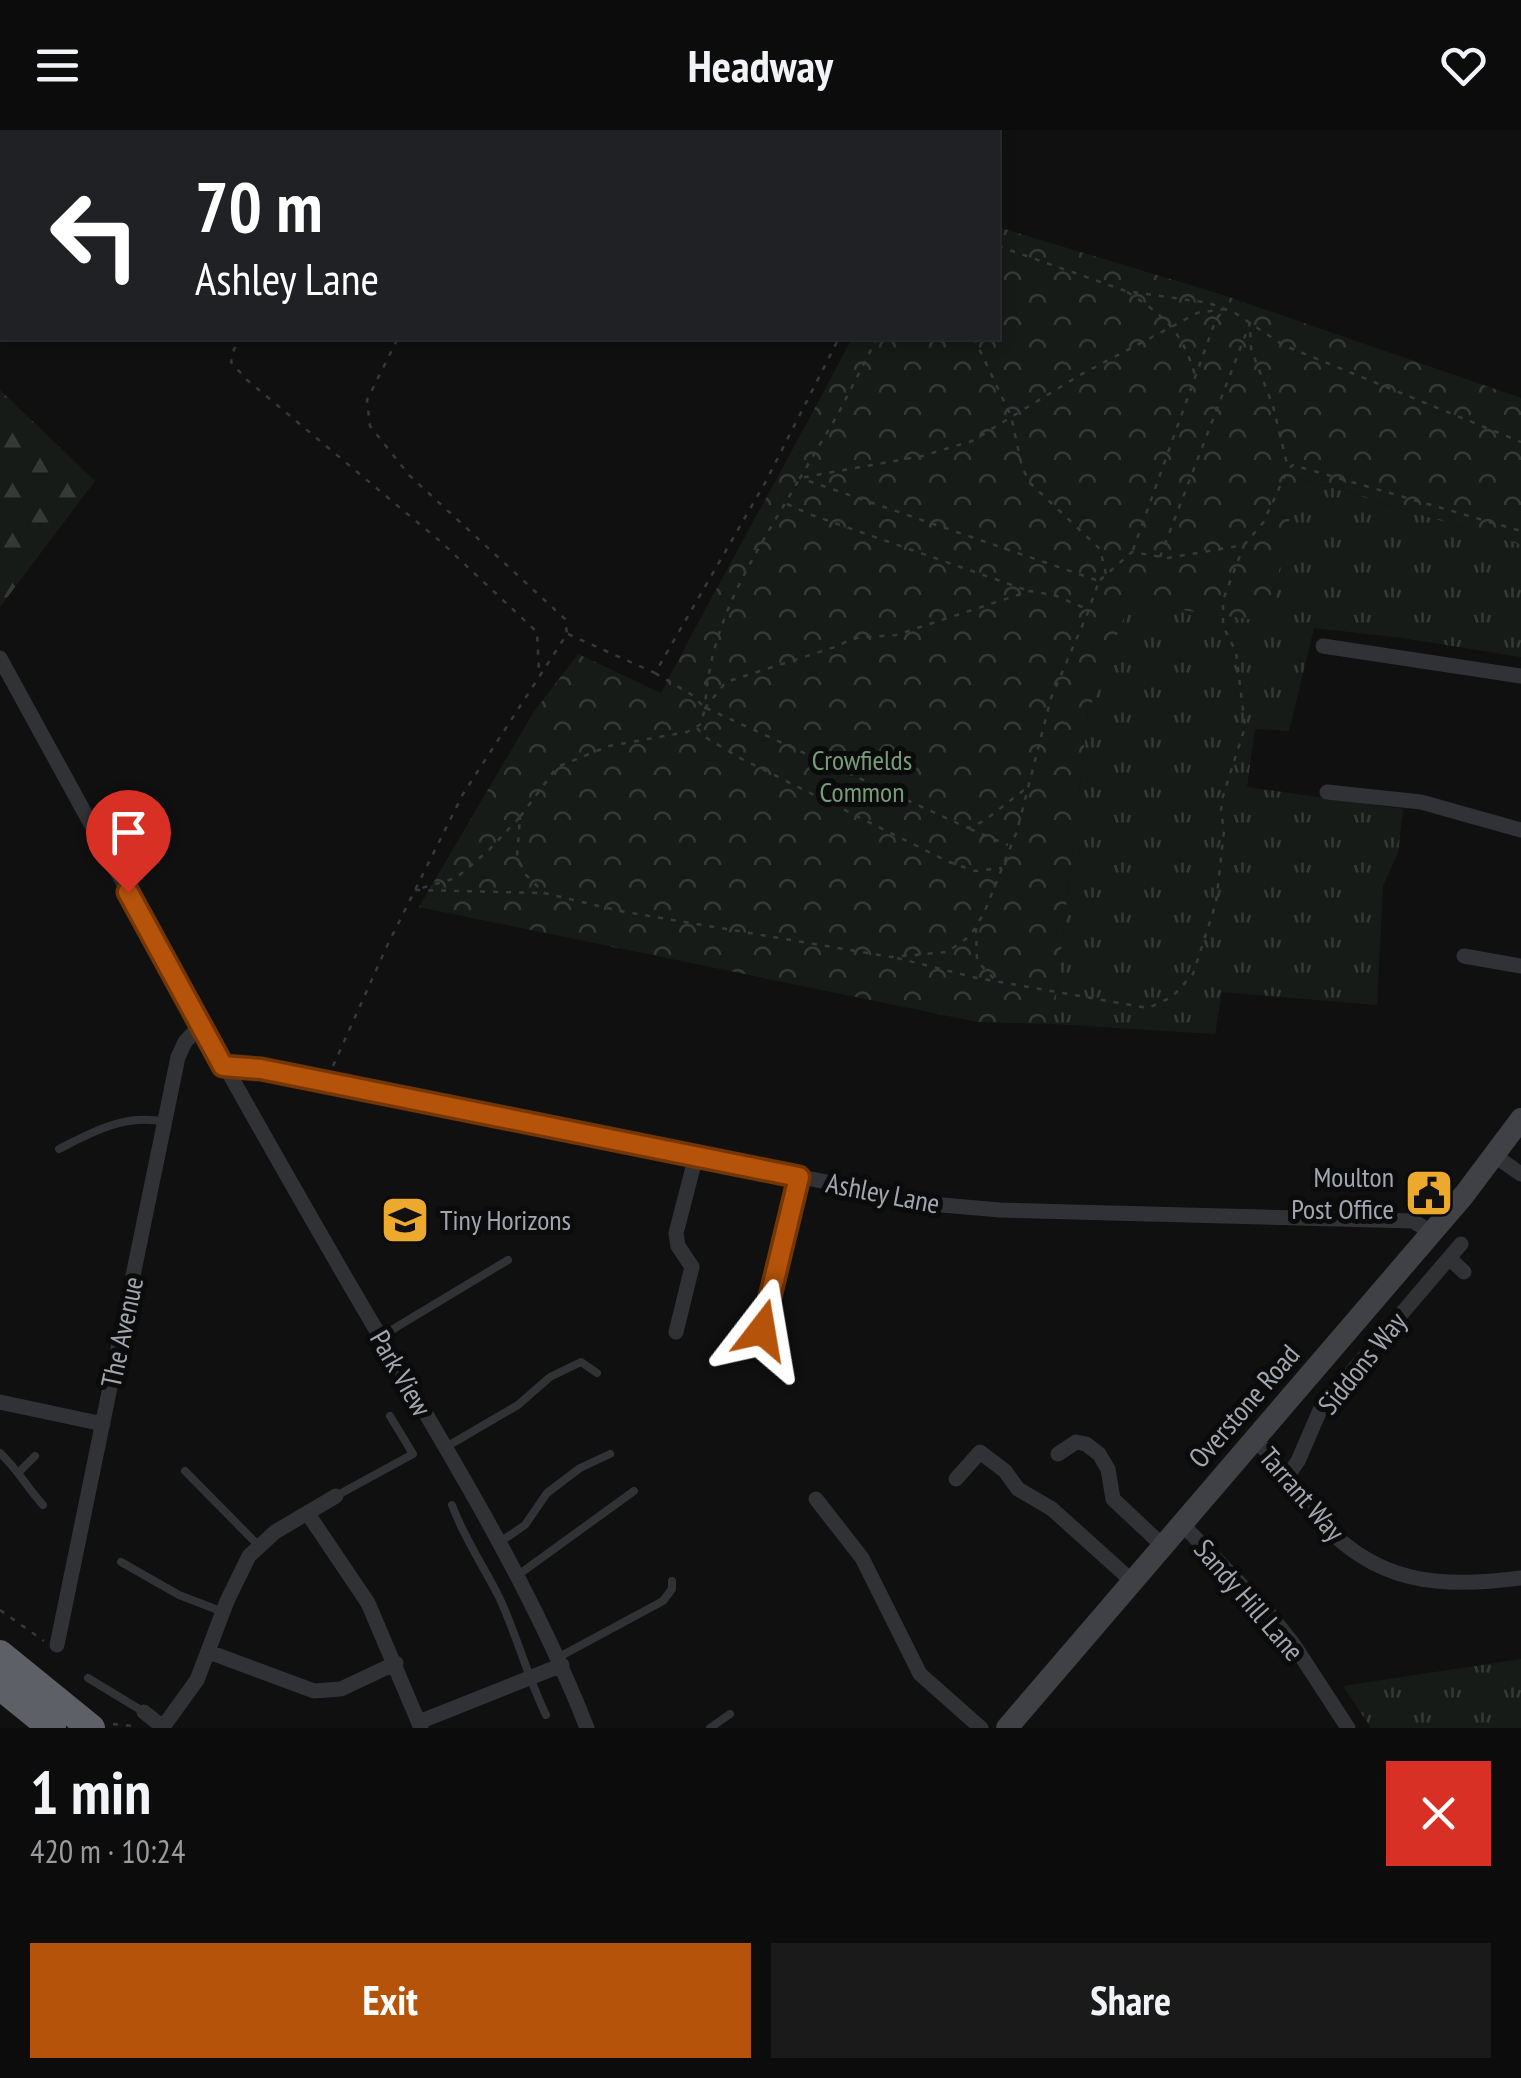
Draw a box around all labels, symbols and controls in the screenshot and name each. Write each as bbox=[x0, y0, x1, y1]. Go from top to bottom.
text: Headway bbox=[688, 36, 833, 94]
icon: menu bbox=[30, 38, 85, 93]
icon: heart bbox=[1436, 38, 1491, 93]
text: 70 m bbox=[195, 161, 323, 251]
icon: left bbox=[30, 170, 160, 300]
text: Ashley Lane bbox=[195, 249, 379, 307]
park label: Crowfields Common bbox=[812, 741, 912, 810]
pin bbox=[86, 790, 171, 893]
icon: arrive bbox=[101, 805, 156, 860]
place label: Moulton Post Office bbox=[1291, 1158, 1394, 1227]
street label: Ashley Lane bbox=[823, 1163, 943, 1222]
public building icon: Moulton Post Office bbox=[1403, 1167, 1455, 1219]
school or university icon: Tiny Horizons bbox=[379, 1194, 431, 1246]
place label: Tiny Horizons bbox=[440, 1201, 571, 1238]
street label: The Avenue bbox=[92, 1273, 151, 1391]
position arrow bbox=[710, 1278, 814, 1382]
street label: Siddons Way bbox=[1309, 1304, 1414, 1421]
street label: Park View bbox=[362, 1323, 441, 1423]
street label: Overstone Road bbox=[1180, 1336, 1307, 1475]
street label: Tarrant Way bbox=[1251, 1439, 1354, 1549]
street label: Sandy Hill Lane bbox=[1186, 1531, 1312, 1668]
text: 1 min bbox=[30, 1753, 151, 1831]
button: close bbox=[1386, 1761, 1491, 1866]
text: 420 m · 10:24 bbox=[30, 1830, 185, 1872]
button: Exit bbox=[30, 1943, 751, 2058]
button: Share bbox=[771, 1943, 1491, 2058]

